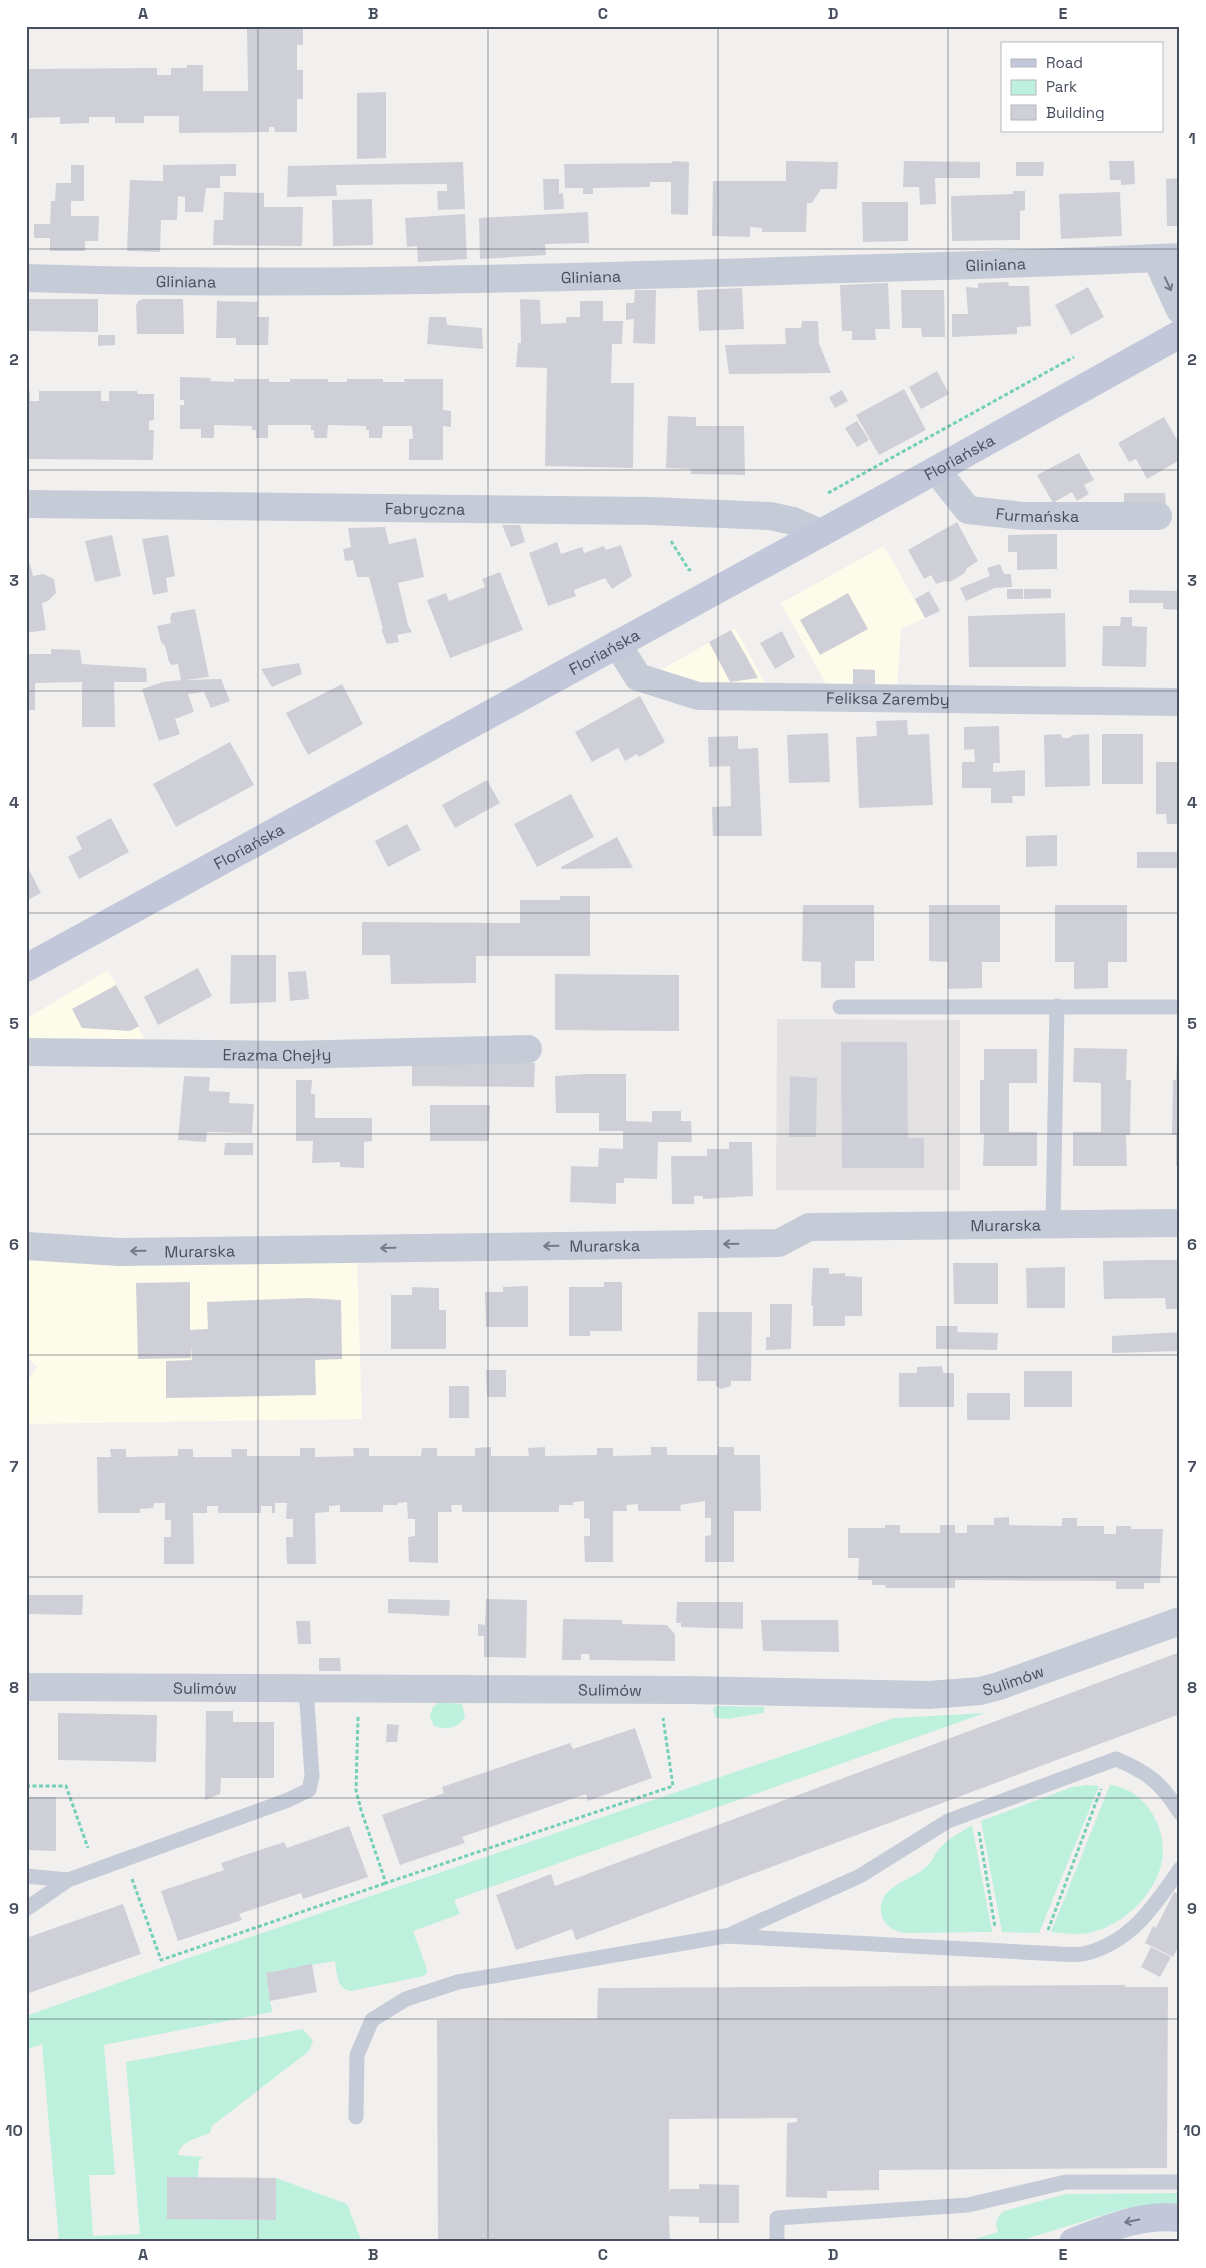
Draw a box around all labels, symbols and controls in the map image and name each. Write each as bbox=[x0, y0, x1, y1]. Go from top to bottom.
text: A bbox=[138, 3, 148, 24]
text: B bbox=[368, 3, 378, 24]
text: C bbox=[598, 3, 608, 24]
text: D bbox=[828, 3, 838, 24]
text: E bbox=[1059, 3, 1068, 24]
legend bbox=[1001, 42, 1164, 132]
text: Road bbox=[1046, 53, 1083, 72]
text: Park bbox=[1046, 77, 1077, 96]
text: Building bbox=[1046, 103, 1105, 122]
text: 1 bbox=[10, 128, 18, 149]
text: 1 bbox=[1188, 128, 1196, 149]
street label: Gliniana bbox=[965, 253, 1026, 276]
street label: Gliniana bbox=[560, 265, 621, 288]
street label: Gliniana bbox=[156, 270, 216, 292]
one-way arrow bbox=[1163, 276, 1173, 291]
text: 2 bbox=[9, 349, 19, 370]
text: 2 bbox=[1187, 349, 1197, 370]
street label: Floriańska bbox=[920, 429, 998, 485]
street label: Fabryczna bbox=[385, 498, 465, 519]
street label: Furmańska bbox=[995, 503, 1079, 527]
text: 3 bbox=[9, 570, 19, 591]
text: 3 bbox=[1187, 570, 1197, 591]
street label: Floriańska bbox=[565, 624, 643, 679]
street label: Feliksa Zaremby bbox=[826, 687, 950, 710]
text: 4 bbox=[9, 792, 19, 813]
text: 4 bbox=[1187, 792, 1197, 813]
street label: Floriańska bbox=[210, 818, 288, 874]
text: 5 bbox=[9, 1013, 19, 1034]
text: 5 bbox=[1187, 1013, 1197, 1034]
street label: Erazma Chejły bbox=[223, 1043, 332, 1066]
street label: Murarska bbox=[970, 1214, 1041, 1236]
text: 6 bbox=[9, 1234, 19, 1255]
street label: Murarska bbox=[569, 1234, 640, 1256]
text: 6 bbox=[1187, 1234, 1197, 1255]
one-way arrow bbox=[723, 1239, 739, 1249]
street label: Murarska bbox=[164, 1240, 235, 1262]
one-way arrow bbox=[543, 1241, 559, 1251]
one-way arrow bbox=[380, 1243, 396, 1253]
one-way arrow bbox=[130, 1246, 146, 1256]
text: 7 bbox=[10, 1456, 19, 1477]
text: 7 bbox=[1188, 1456, 1197, 1477]
street label: Sulimów bbox=[980, 1660, 1047, 1700]
text: 8 bbox=[9, 1677, 19, 1698]
street label: Sulimów bbox=[173, 1677, 237, 1698]
text: 8 bbox=[1187, 1677, 1197, 1698]
street label: Sulimów bbox=[578, 1679, 642, 1700]
text: 9 bbox=[9, 1898, 19, 1919]
text: 9 bbox=[1187, 1898, 1197, 1919]
text: 10 bbox=[5, 2120, 23, 2141]
text: 10 bbox=[1183, 2120, 1201, 2141]
one-way arrow bbox=[1124, 2217, 1140, 2227]
text: A bbox=[138, 2244, 148, 2265]
text: B bbox=[368, 2244, 378, 2265]
text: C bbox=[598, 2244, 608, 2265]
text: D bbox=[828, 2244, 838, 2265]
text: E bbox=[1059, 2244, 1068, 2265]

